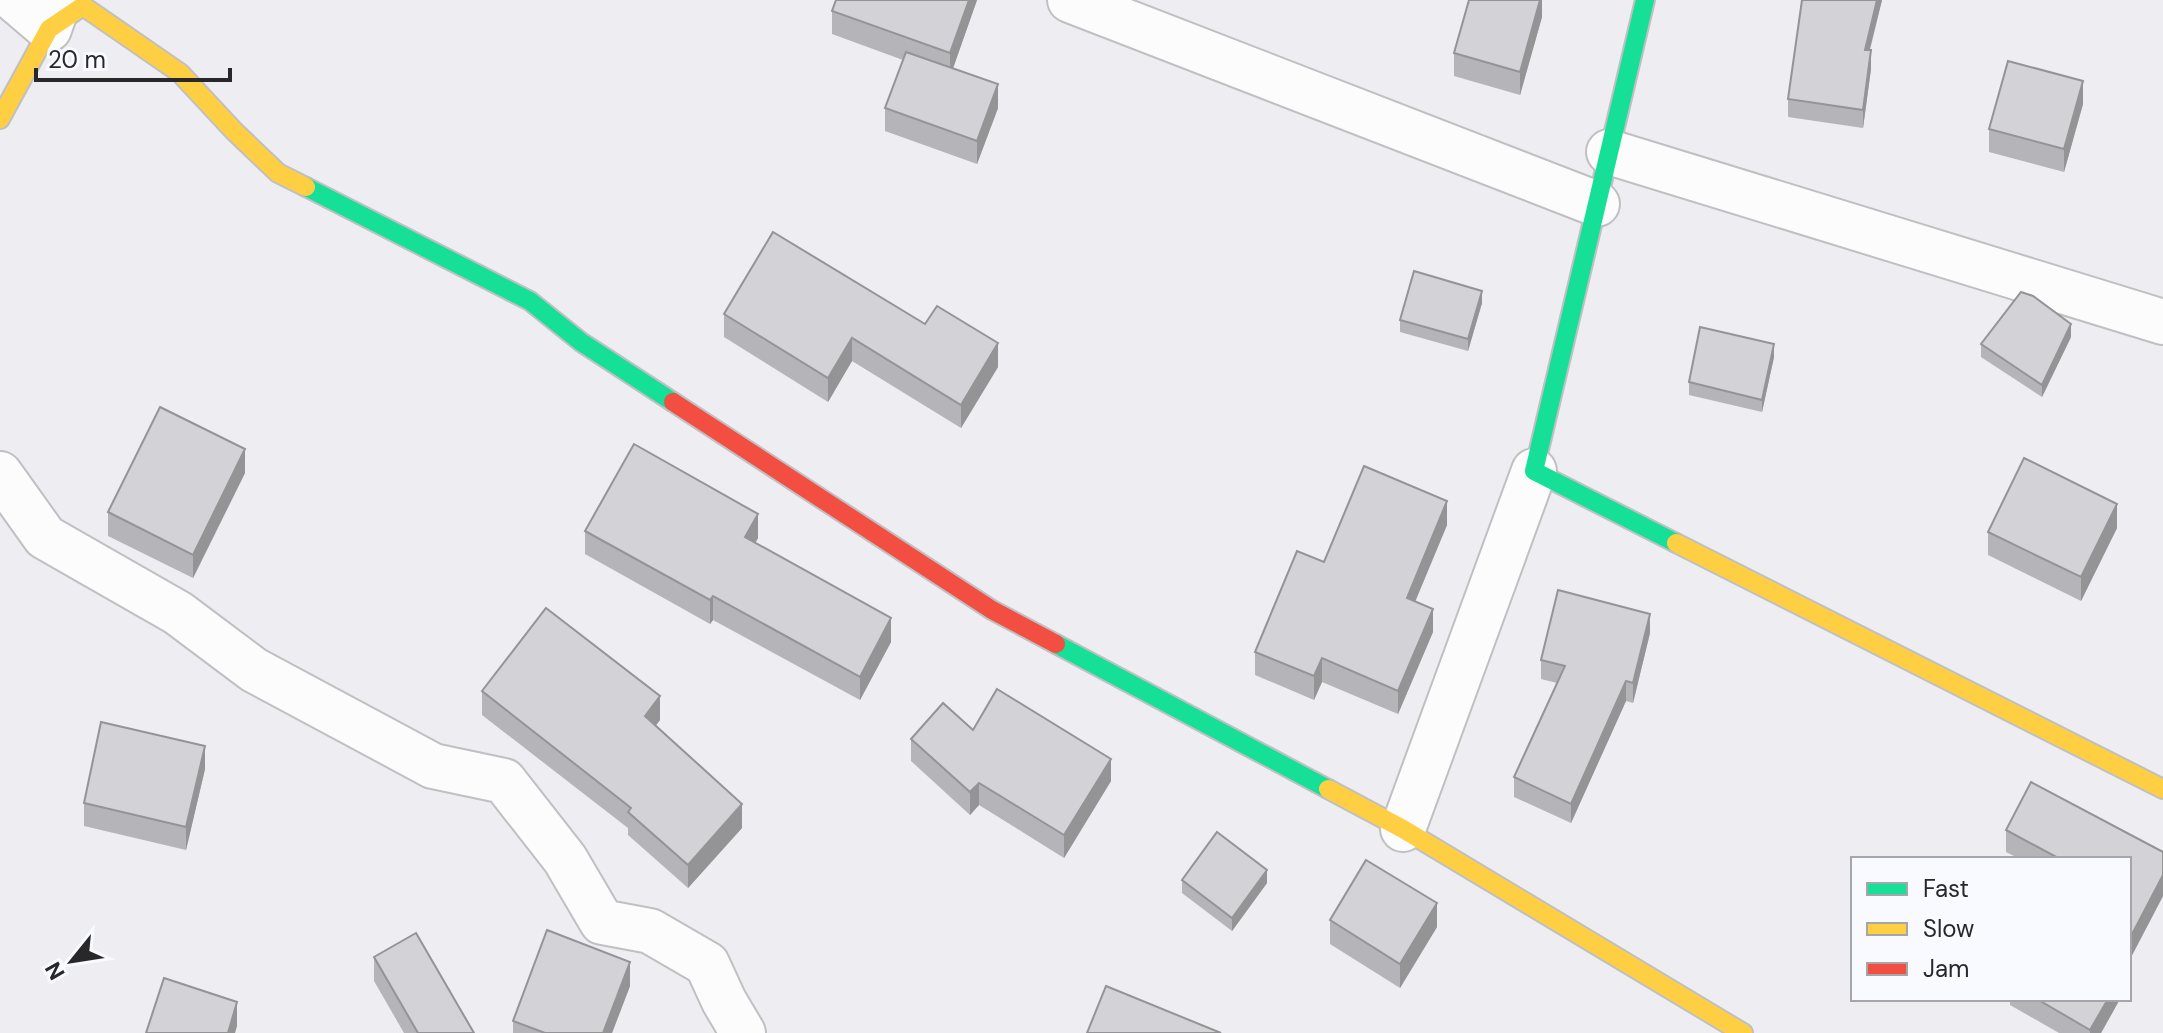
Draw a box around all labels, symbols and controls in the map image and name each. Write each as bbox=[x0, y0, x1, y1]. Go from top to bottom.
scale bar bbox=[36, 32, 230, 82]
text: 20 m bbox=[48, 44, 106, 75]
legend bbox=[1851, 857, 2131, 1001]
text: Fast bbox=[1923, 873, 1969, 904]
text: Slow bbox=[1923, 913, 1974, 944]
north arrow bbox=[32, 921, 112, 1001]
text: Jam bbox=[1923, 953, 1969, 984]
text: N bbox=[39, 957, 72, 985]

